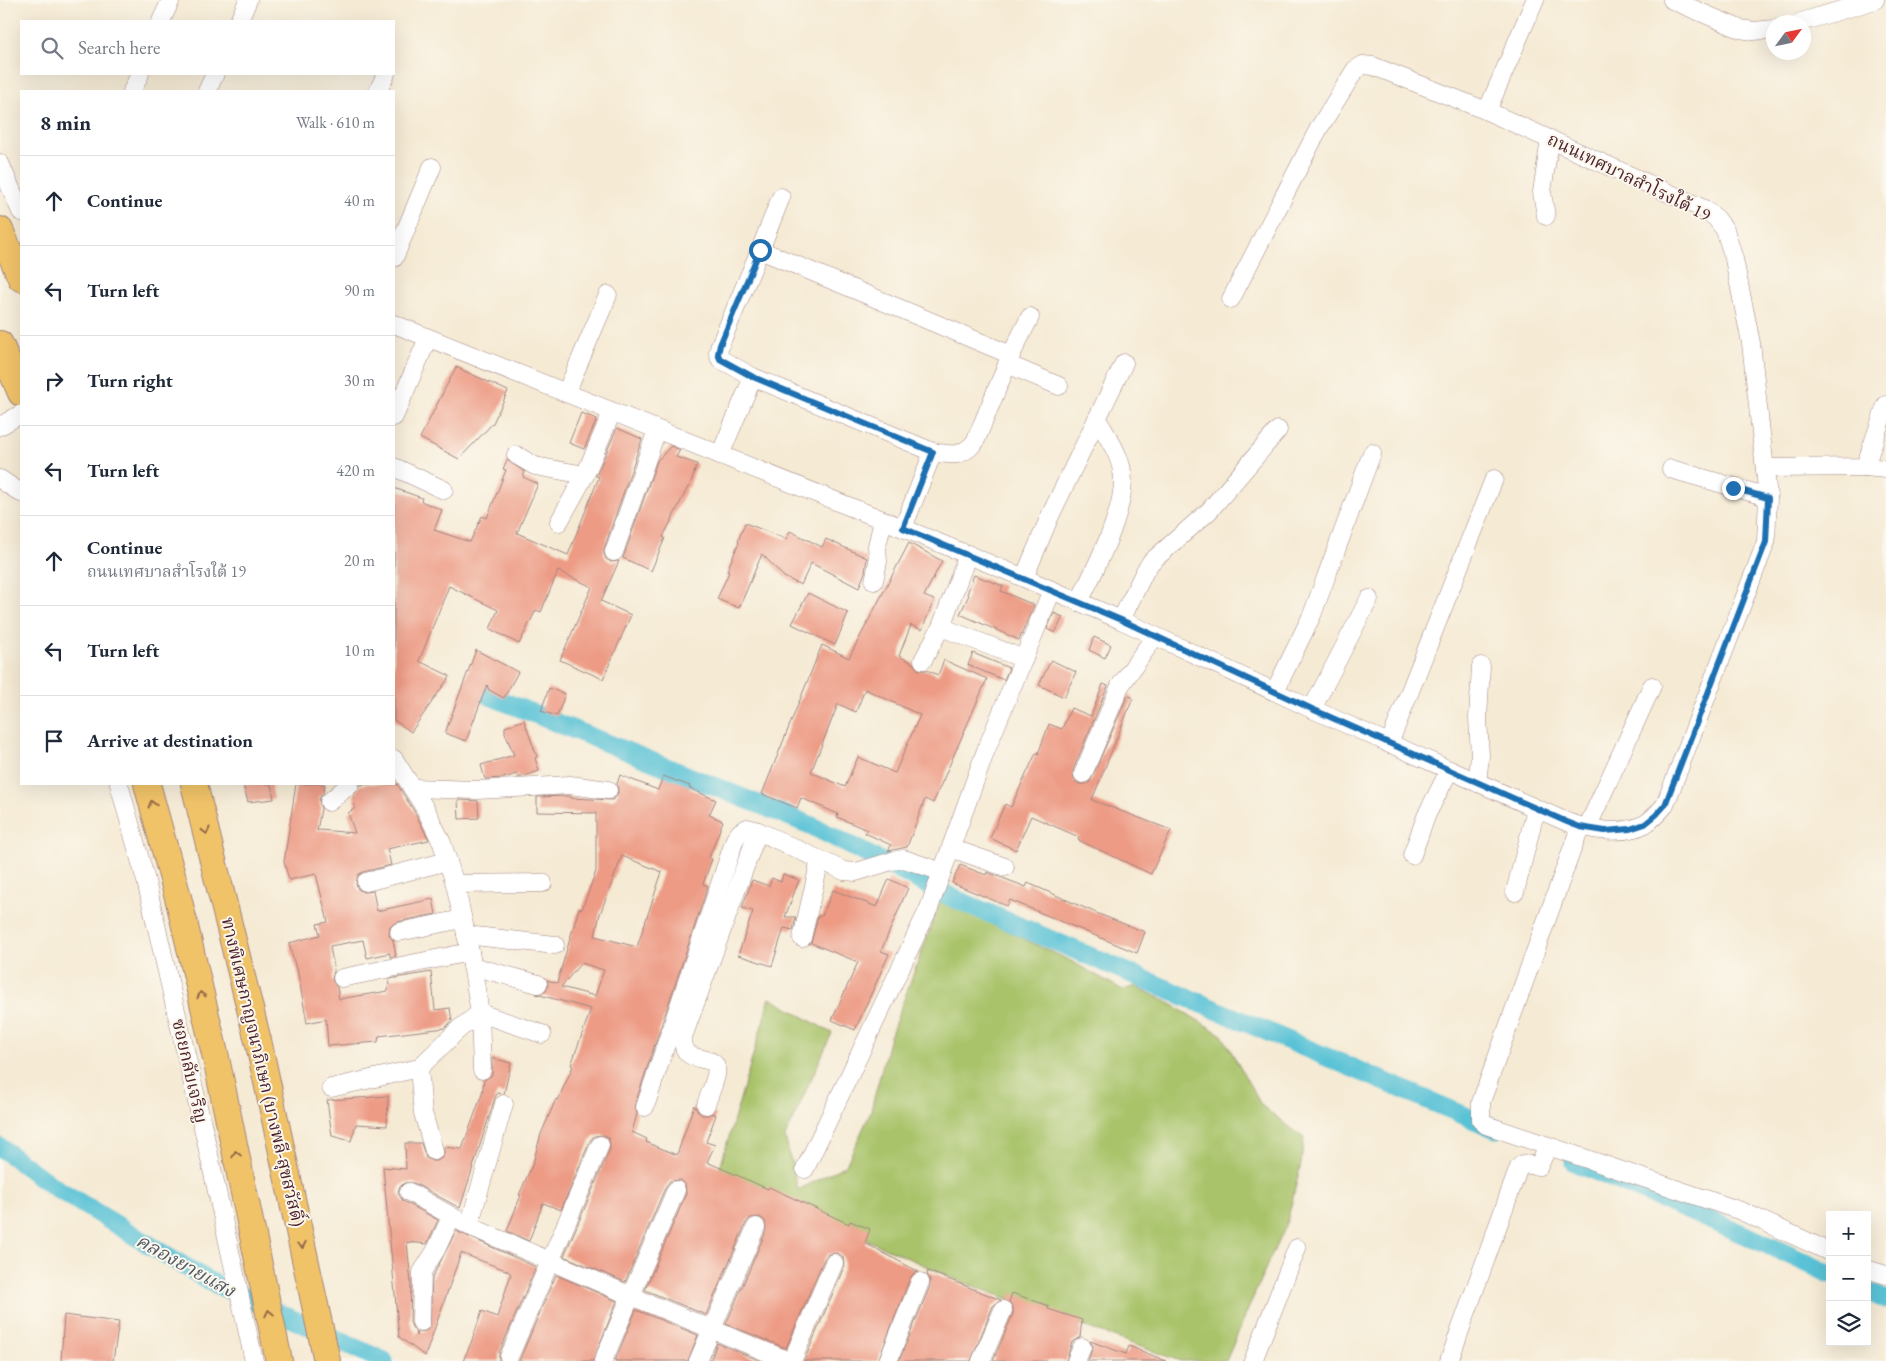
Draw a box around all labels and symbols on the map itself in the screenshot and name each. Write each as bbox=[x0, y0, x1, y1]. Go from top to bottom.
north arrow bbox=[1766, 15, 1811, 60]
street label: ถนนเทศบาลสำโรงใต้ 19 bbox=[1544, 126, 1715, 226]
route start bbox=[749, 239, 772, 262]
route end bbox=[1722, 477, 1745, 500]
one-way arrow bbox=[148, 801, 158, 809]
one-way arrow bbox=[200, 826, 211, 835]
street label: ทางพิเศษกาญจนาภิเษก (บางพลี-สุขสวัสดิ์) bbox=[216, 915, 312, 1229]
one-way arrow bbox=[196, 991, 207, 1000]
street label: ซอยกลับเจริญ bbox=[167, 1017, 214, 1125]
one-way arrow bbox=[231, 1150, 242, 1159]
water label: คลองยายแสง bbox=[132, 1228, 241, 1304]
one-way arrow bbox=[296, 1240, 307, 1249]
one-way arrow bbox=[264, 1309, 275, 1318]

